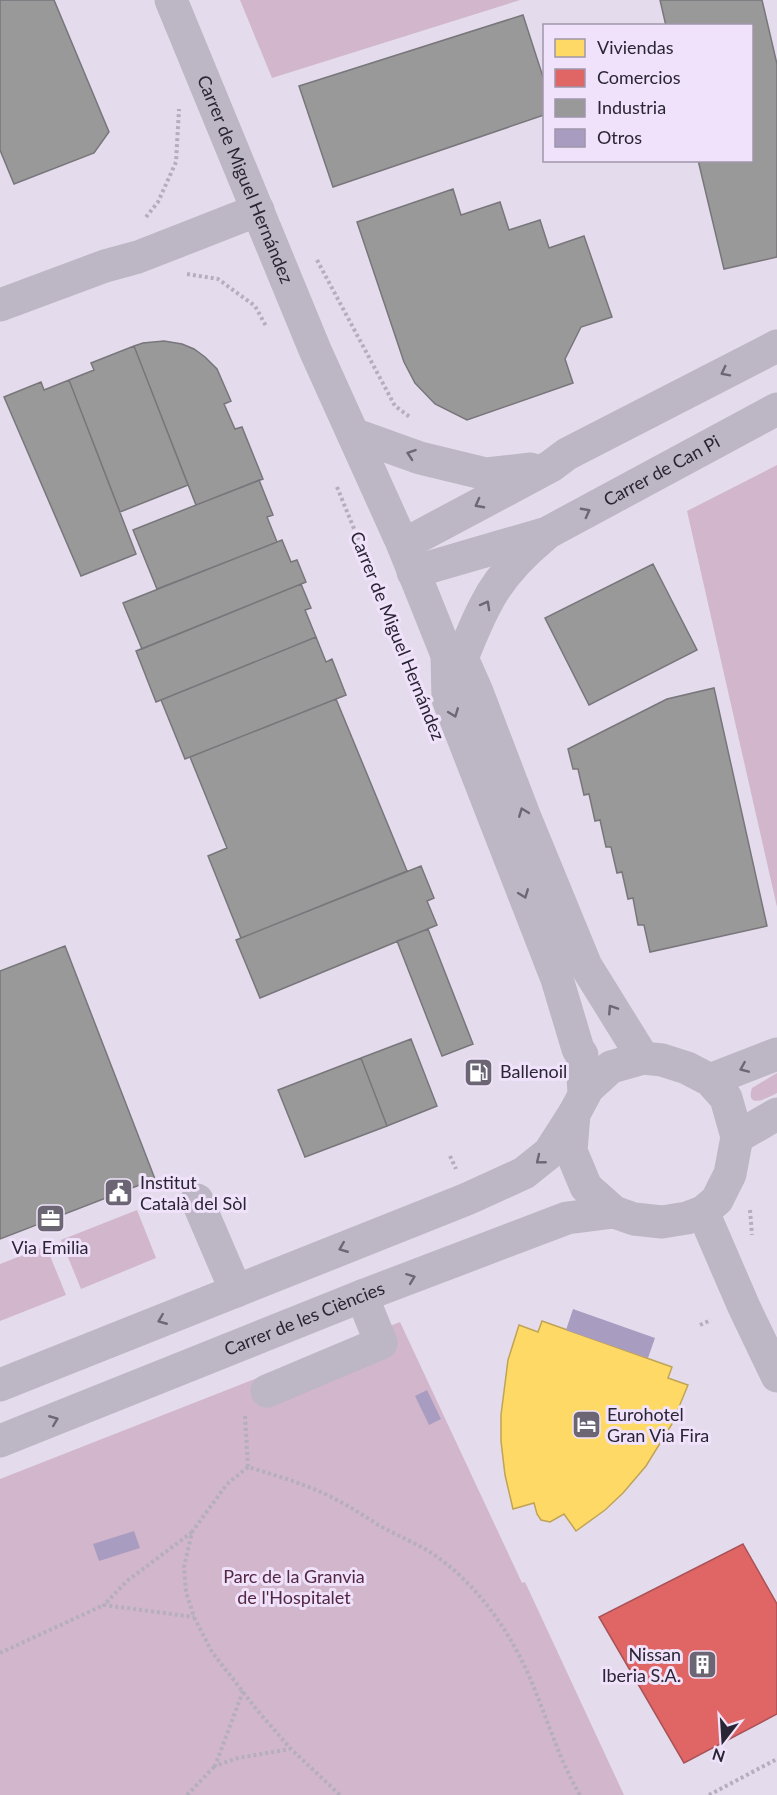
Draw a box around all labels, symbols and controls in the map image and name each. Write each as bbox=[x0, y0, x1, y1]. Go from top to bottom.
legend bbox=[543, 24, 753, 162]
text: Viviendas bbox=[597, 36, 674, 58]
text: Comercios bbox=[597, 66, 681, 88]
street label: Carrer de Miguel Hernández bbox=[193, 72, 298, 286]
text: Industria bbox=[597, 96, 666, 118]
text: Otros bbox=[597, 126, 642, 148]
one-way arrow bbox=[720, 365, 731, 377]
street label: Carrer de Can Pi bbox=[599, 430, 723, 511]
one-way arrow bbox=[406, 449, 417, 462]
one-way arrow bbox=[475, 497, 486, 508]
one-way arrow bbox=[580, 508, 590, 519]
street label: Carrer de Miguel Hernández bbox=[346, 528, 450, 743]
one-way arrow bbox=[479, 601, 490, 611]
one-way arrow bbox=[446, 707, 459, 717]
one-way arrow bbox=[517, 808, 530, 818]
one-way arrow bbox=[517, 888, 530, 899]
one-way arrow bbox=[608, 1004, 619, 1015]
fuel station icon: Ballenoil bbox=[463, 1056, 495, 1088]
place label: Ballenoil bbox=[500, 1060, 567, 1082]
one-way arrow bbox=[739, 1061, 750, 1073]
one-way arrow bbox=[536, 1153, 547, 1164]
place label: Institut Català del Sòl bbox=[140, 1171, 247, 1214]
public building icon: Institut Català del Sòl bbox=[103, 1177, 135, 1209]
office icon: Via Emilia bbox=[34, 1203, 66, 1235]
place label: Via Emilia bbox=[12, 1236, 88, 1258]
one-way arrow bbox=[338, 1241, 349, 1253]
one-way arrow bbox=[405, 1272, 416, 1285]
street label: Carrer de les Ciències bbox=[221, 1276, 388, 1360]
one-way arrow bbox=[157, 1313, 168, 1326]
place label: Eurohotel Gran Via Fira bbox=[607, 1403, 709, 1446]
hotel icon: Eurohotel Gran Via Fira bbox=[570, 1409, 602, 1441]
one-way arrow bbox=[48, 1415, 59, 1427]
park label: Parc de la Granvia de l'Hospitalet bbox=[223, 1565, 365, 1608]
place label: Nissan Iberia S.A. bbox=[602, 1643, 681, 1686]
building icon: Nissan Iberia S.A. bbox=[686, 1649, 718, 1681]
north arrow bbox=[693, 1711, 753, 1771]
text: N bbox=[710, 1745, 727, 1767]

